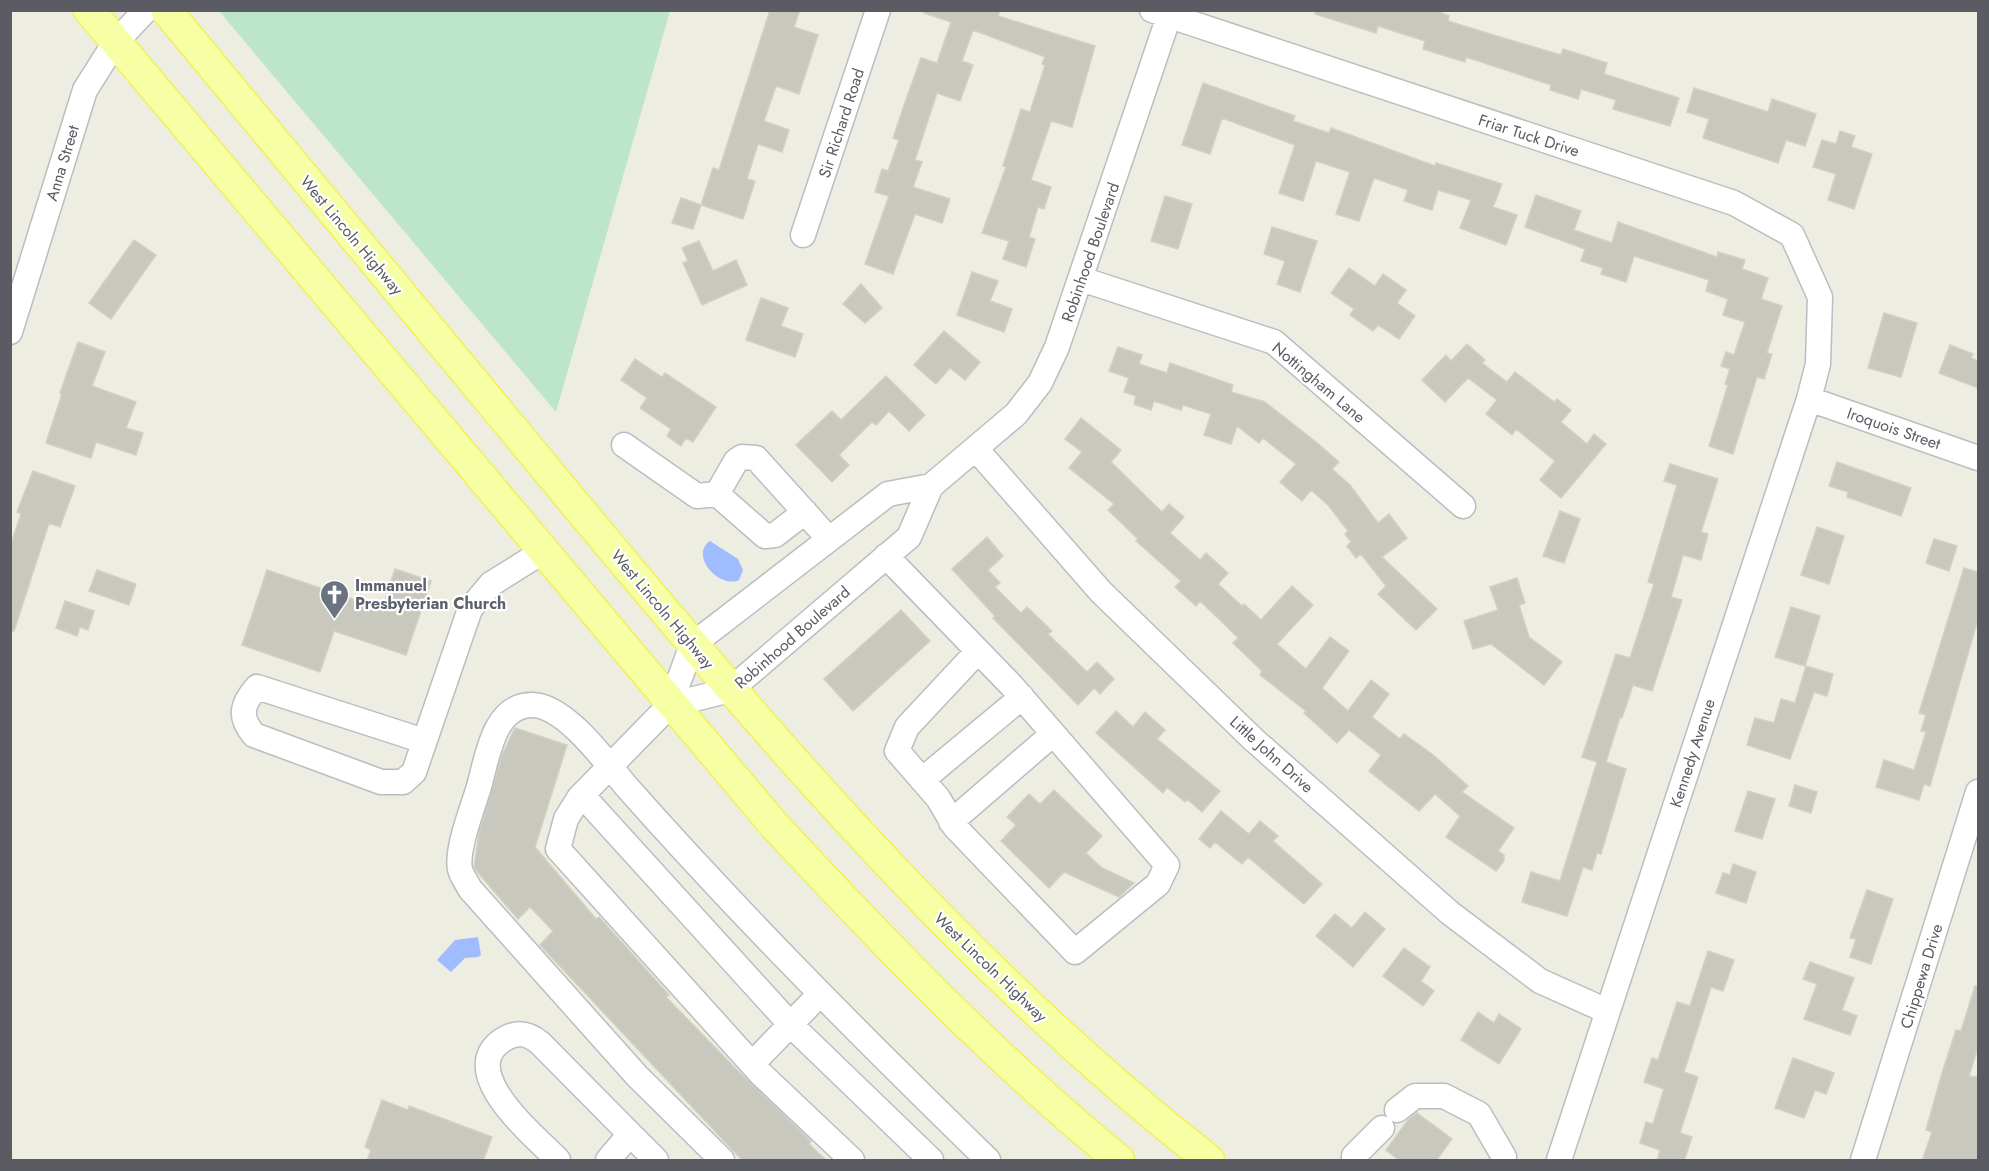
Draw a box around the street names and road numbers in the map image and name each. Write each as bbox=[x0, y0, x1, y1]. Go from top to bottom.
street label: Sir Richard Road bbox=[813, 65, 870, 181]
street label: Friar Tuck Drive bbox=[1475, 108, 1582, 163]
street label: Anna Street bbox=[40, 122, 85, 204]
street label: West Lincoln Highway bbox=[295, 171, 409, 301]
street label: Robinhood Boulevard bbox=[1056, 179, 1125, 325]
street label: Nottingham Lane bbox=[1267, 336, 1370, 428]
street label: Iroquois Street bbox=[1844, 402, 1944, 455]
street label: West Lincoln Highway bbox=[606, 545, 720, 675]
street label: Robinhood Boulevard bbox=[730, 581, 855, 694]
street label: Kennedy Avenue bbox=[1664, 696, 1721, 810]
street label: Little John Drive bbox=[1225, 711, 1319, 798]
street label: West Lincoln Highway bbox=[929, 907, 1053, 1028]
street label: Chippewa Drive bbox=[1895, 921, 1948, 1031]

